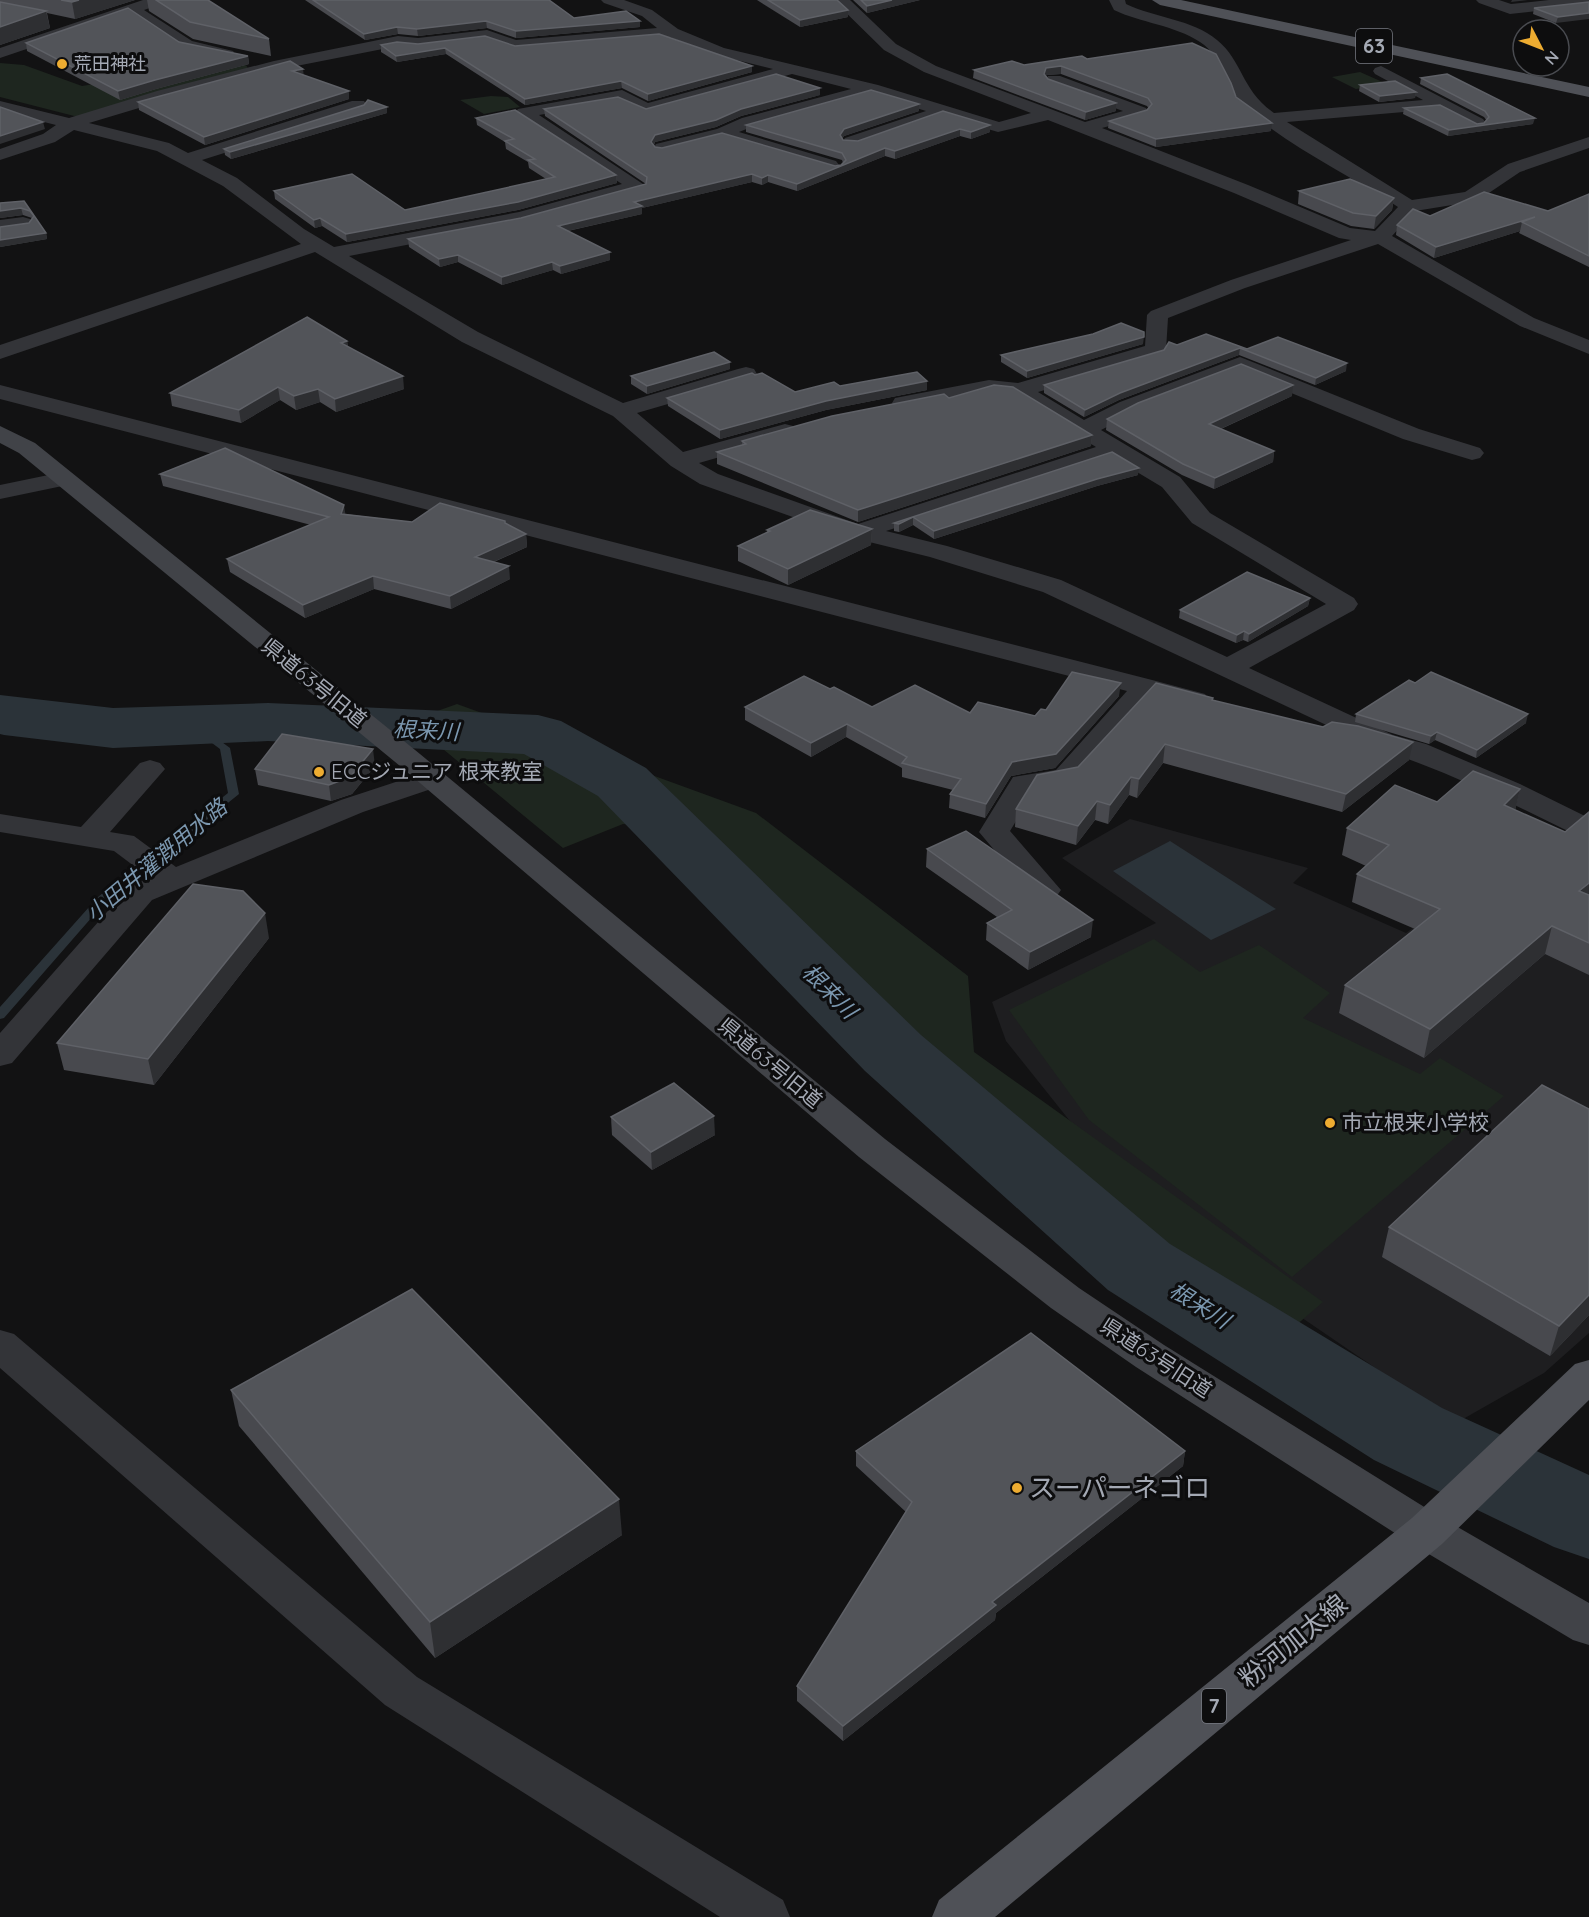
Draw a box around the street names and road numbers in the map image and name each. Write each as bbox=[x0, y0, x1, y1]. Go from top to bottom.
road number: 63 bbox=[1356, 29, 1392, 63]
street label: 県道63号旧道 bbox=[257, 632, 372, 732]
street label: 県道63号旧道 bbox=[714, 1011, 828, 1113]
street label: 県道63号旧道 bbox=[1096, 1312, 1217, 1403]
street label: 粉河加太線 bbox=[1232, 1587, 1354, 1694]
road number: 7 bbox=[1202, 1689, 1226, 1723]

